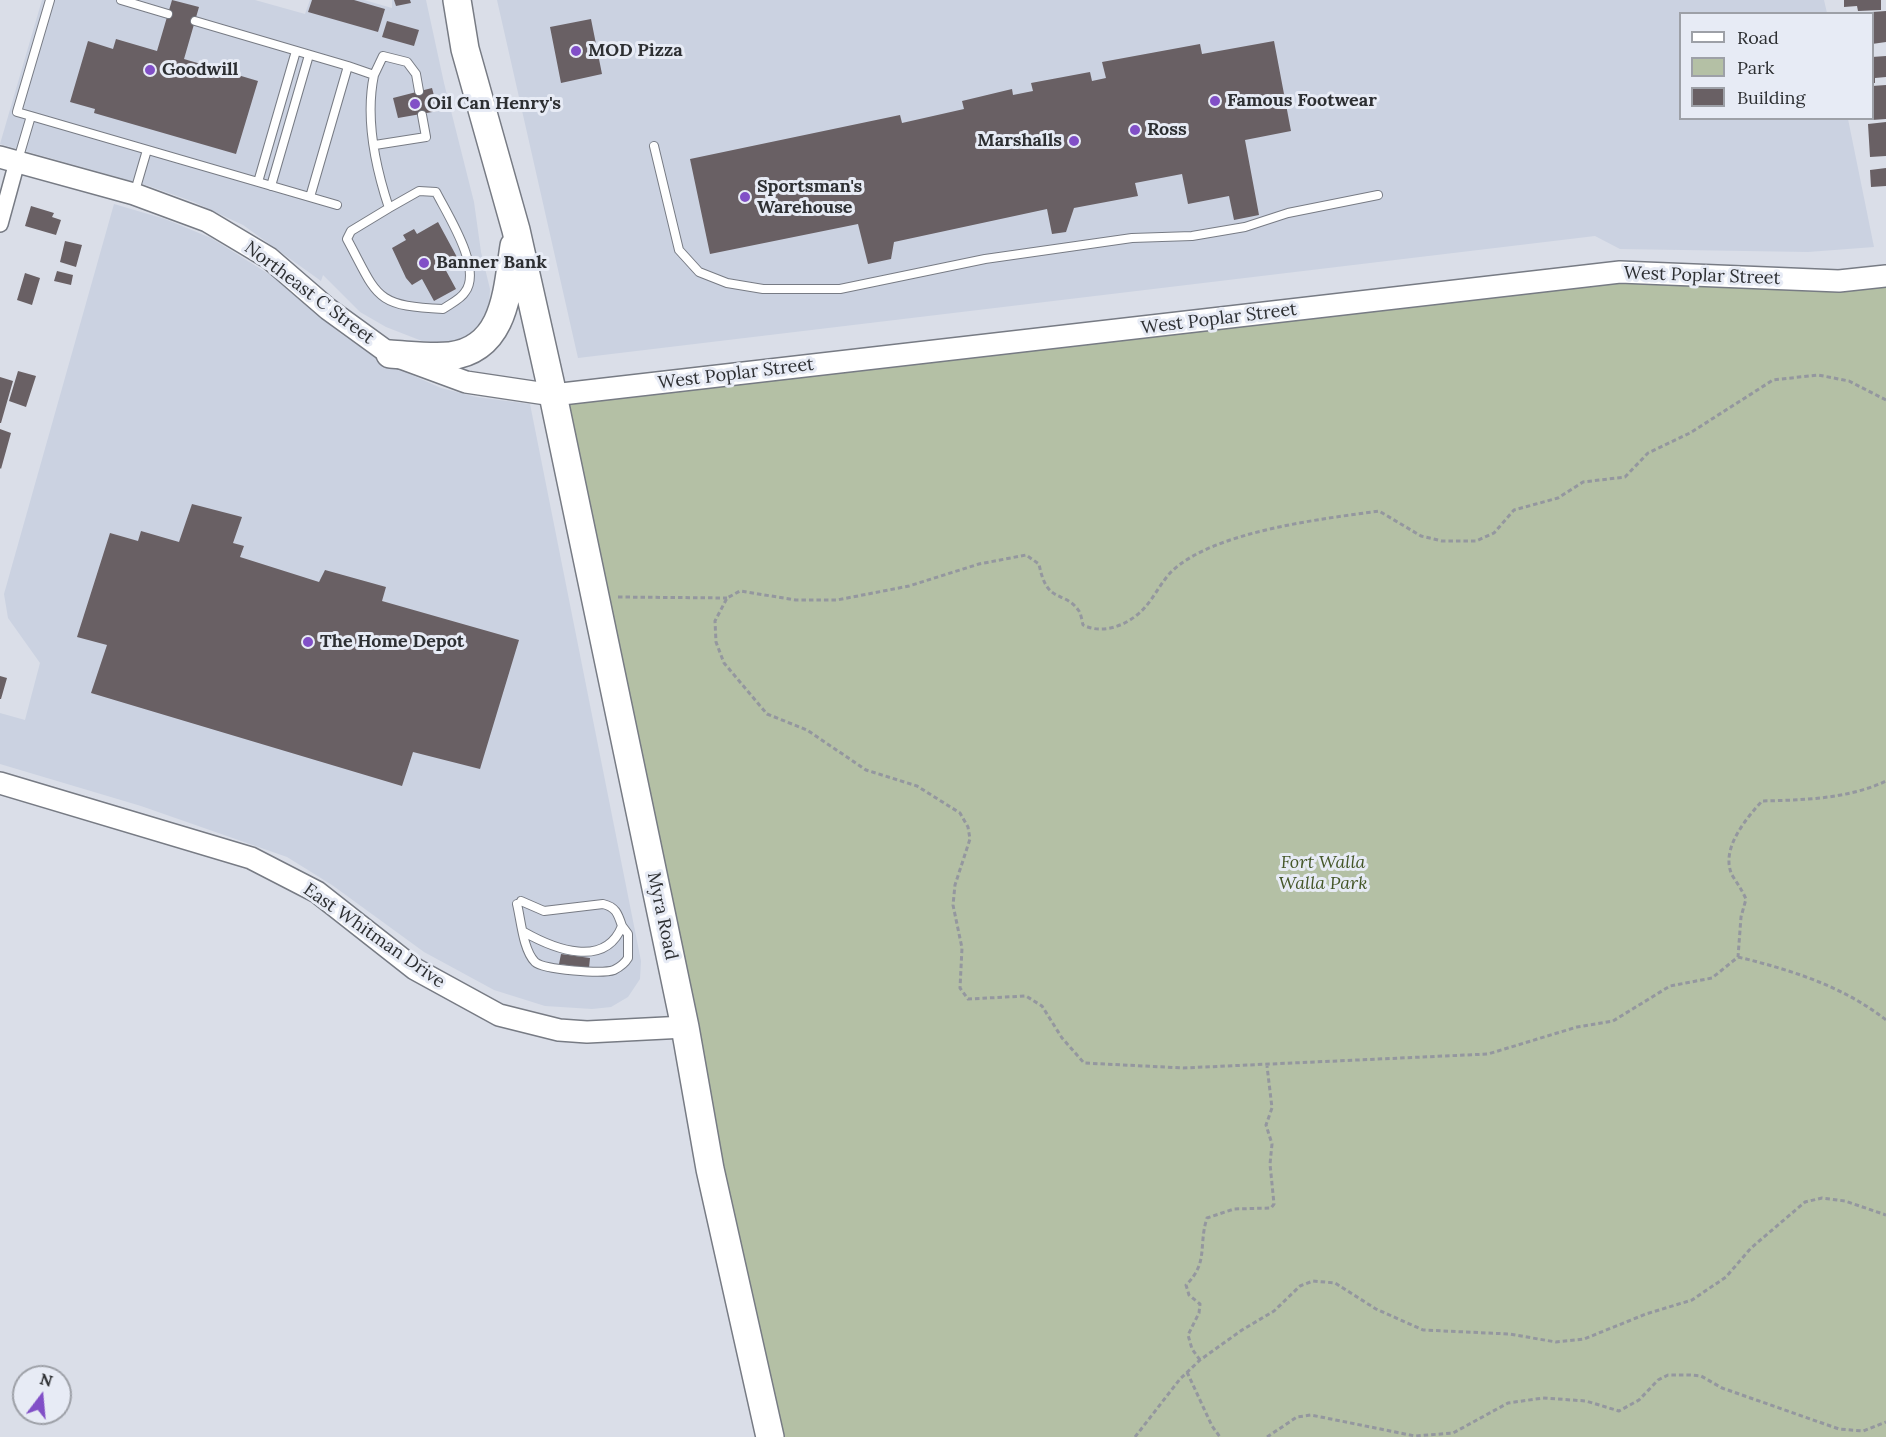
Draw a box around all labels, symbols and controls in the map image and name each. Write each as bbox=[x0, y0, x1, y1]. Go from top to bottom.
legend bbox=[1679, 12, 1874, 120]
text: Road bbox=[1737, 26, 1779, 49]
place label: MOD Pizza bbox=[588, 40, 683, 62]
marker: MOD Pizza bbox=[569, 44, 583, 58]
text: Park bbox=[1737, 56, 1774, 79]
place label: Goodwill bbox=[162, 59, 238, 81]
marker: Goodwill bbox=[143, 63, 157, 77]
text: Building bbox=[1737, 86, 1805, 109]
place label: Famous Footwear bbox=[1227, 90, 1377, 112]
place label: Oil Can Henry's bbox=[427, 93, 561, 115]
marker: Famous Footwear bbox=[1208, 94, 1222, 108]
marker: Oil Can Henry's bbox=[408, 97, 422, 111]
place label: Ross bbox=[1147, 119, 1187, 141]
marker: Ross bbox=[1128, 123, 1142, 137]
place label: Marshalls bbox=[977, 130, 1062, 152]
marker: Marshalls bbox=[1067, 134, 1081, 148]
place label: Sportsman's Warehouse bbox=[757, 176, 862, 219]
marker: Sportsman's Warehouse bbox=[738, 190, 752, 204]
street label: Northeast C Street bbox=[240, 237, 378, 349]
place label: Banner Bank bbox=[436, 252, 547, 274]
marker: Banner Bank bbox=[417, 256, 431, 270]
street label: West Poplar Street bbox=[1623, 262, 1781, 290]
street label: West Poplar Street bbox=[1140, 299, 1298, 339]
street label: West Poplar Street bbox=[657, 354, 815, 394]
place label: The Home Depot bbox=[320, 631, 464, 653]
marker: The Home Depot bbox=[301, 635, 315, 649]
park label: Fort Walla Walla Park bbox=[1278, 852, 1368, 894]
street label: Myra Road bbox=[642, 870, 682, 962]
street label: East Whitman Drive bbox=[299, 879, 449, 993]
north arrow bbox=[12, 1365, 72, 1425]
text: N bbox=[38, 1368, 55, 1391]

